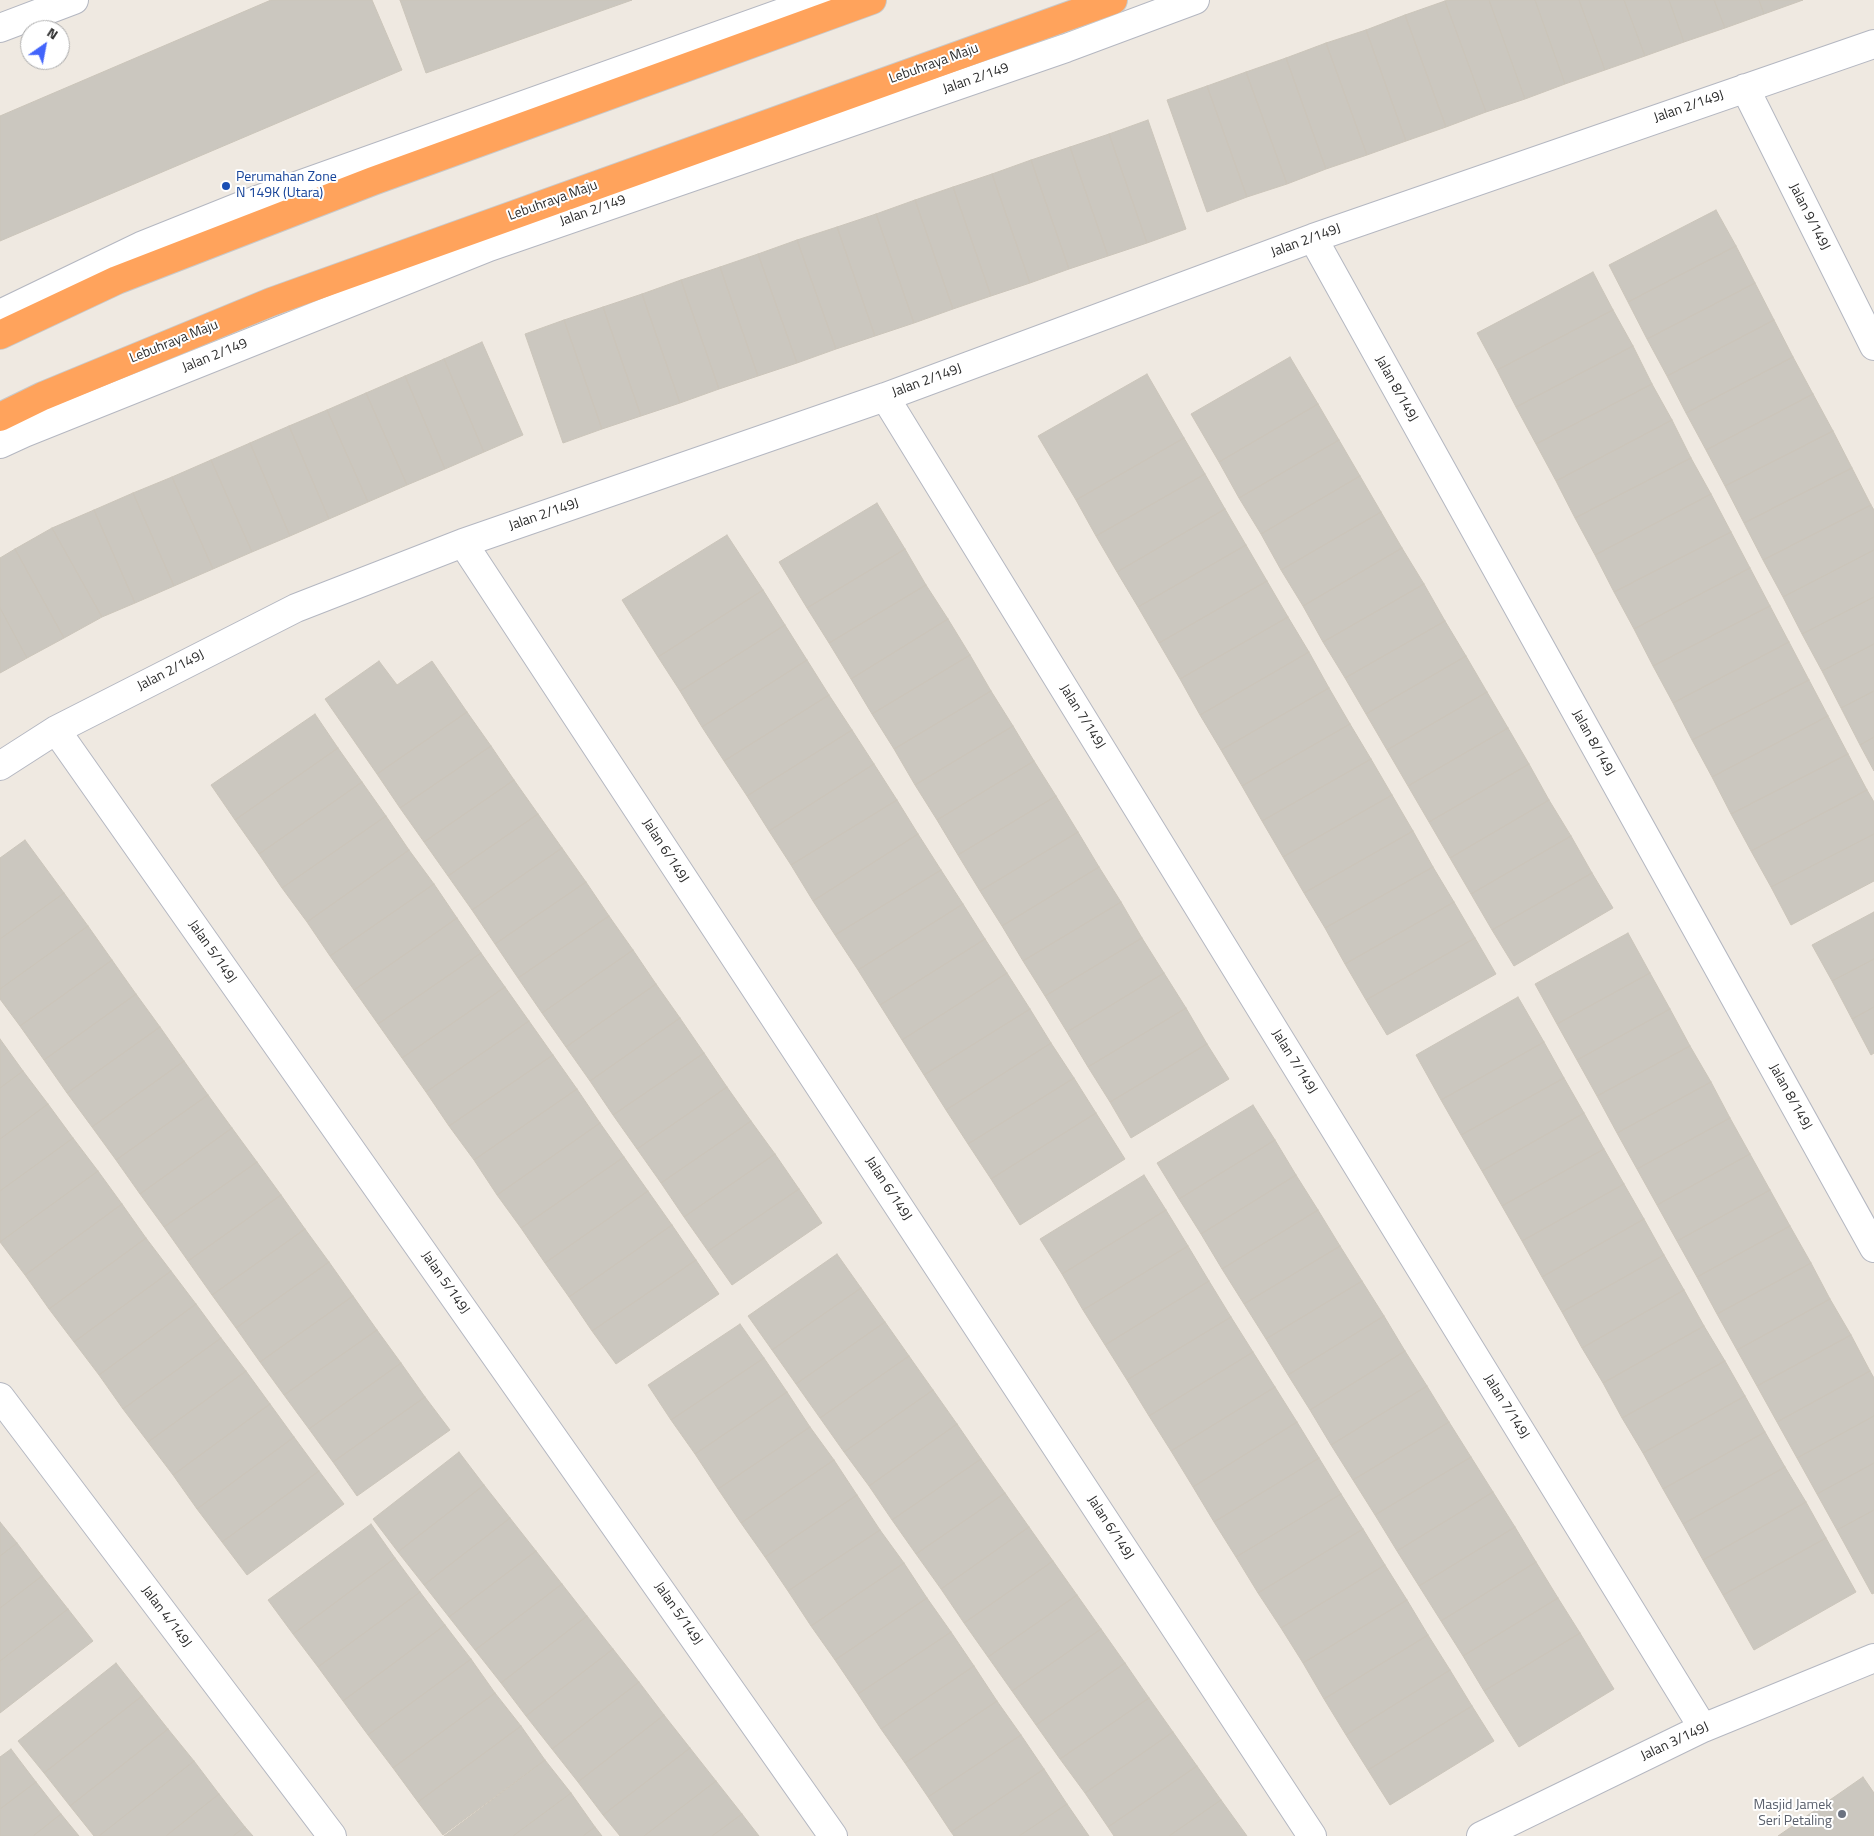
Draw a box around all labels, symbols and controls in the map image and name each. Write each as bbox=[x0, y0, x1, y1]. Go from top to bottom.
north arrow bbox=[20, 20, 70, 70]
text: N bbox=[43, 21, 63, 44]
street label: Lebuhraya Maju bbox=[887, 40, 981, 88]
street label: Jalan 2/149 bbox=[941, 60, 1011, 98]
street label: Jalan 2/149J bbox=[1652, 87, 1726, 127]
place label: Perumahan Zone N 149K (Utara) bbox=[236, 170, 337, 202]
street label: Lebuhraya Maju bbox=[506, 177, 600, 225]
marker: Perumahan Zone N 149K (Utara) bbox=[220, 180, 232, 192]
street label: Jalan 9/149J bbox=[1785, 181, 1833, 253]
street label: Jalan 2/149 bbox=[558, 192, 628, 230]
street label: Jalan 2/149J bbox=[1269, 221, 1343, 261]
street label: Lebuhraya Maju bbox=[127, 317, 221, 367]
street label: Jalan 2/149 bbox=[180, 335, 250, 377]
street label: Jalan 8/149J bbox=[1371, 353, 1421, 425]
street label: Jalan 2/149J bbox=[890, 361, 964, 401]
street label: Jalan 2/149J bbox=[507, 495, 581, 535]
street label: Jalan 2/149J bbox=[135, 647, 207, 695]
street label: Jalan 7/149J bbox=[1056, 682, 1108, 752]
street label: Jalan 8/149J bbox=[1568, 707, 1618, 779]
street label: Jalan 6/149J bbox=[638, 816, 692, 886]
street label: Jalan 5/149J bbox=[184, 917, 240, 987]
street label: Jalan 7/149J bbox=[1268, 1027, 1320, 1097]
street label: Jalan 8/149J bbox=[1765, 1061, 1815, 1133]
street label: Jalan 6/149J bbox=[861, 1154, 915, 1224]
street label: Jalan 5/149J bbox=[417, 1248, 473, 1318]
street label: Jalan 7/149J bbox=[1480, 1372, 1532, 1442]
street label: Jalan 6/149J bbox=[1083, 1493, 1137, 1563]
street label: Jalan 5/149J bbox=[650, 1579, 706, 1649]
street label: Jalan 4/149J bbox=[137, 1583, 195, 1651]
street label: Jalan 3/149J bbox=[1638, 1719, 1712, 1765]
place label: Masjid Jamek Seri Petaling bbox=[1754, 1798, 1832, 1830]
marker: Masjid Jamek Seri Petaling bbox=[1836, 1808, 1848, 1820]

